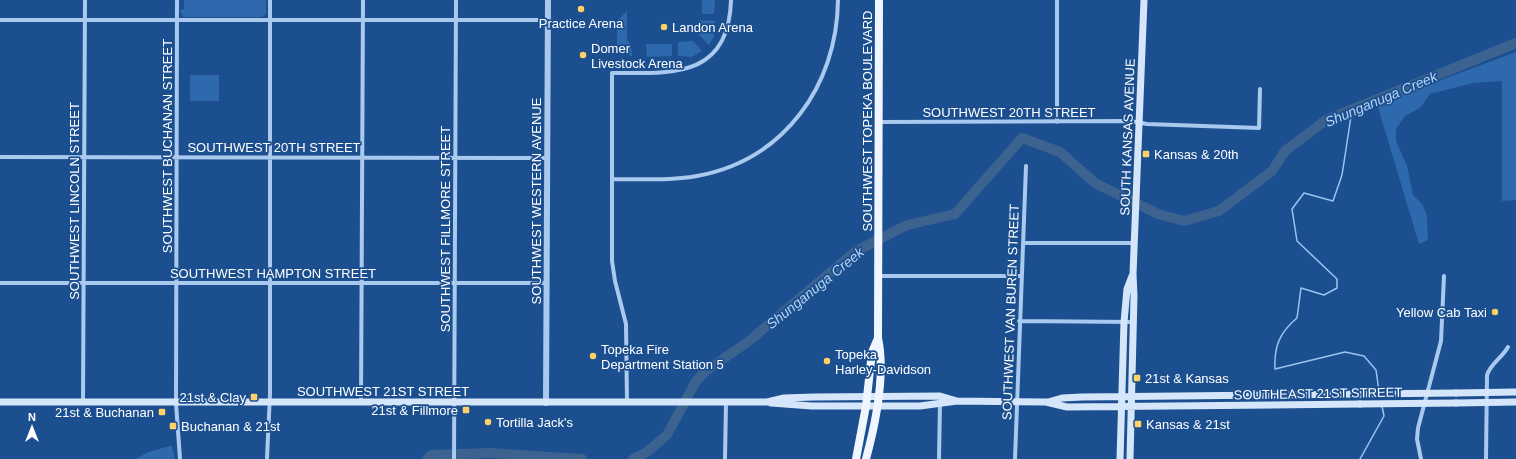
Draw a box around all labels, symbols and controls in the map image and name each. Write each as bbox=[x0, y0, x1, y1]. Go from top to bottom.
marker: Practice Arena bbox=[576, 4, 586, 14]
street label: SOUTHWEST TOPEKA BOULEVARD bbox=[860, 11, 875, 231]
place label: Practice Arena bbox=[539, 16, 624, 31]
place label: Landon Arena bbox=[672, 20, 754, 35]
marker: Landon Arena bbox=[659, 22, 669, 32]
street label: SOUTHWEST BUCHANAN STREET bbox=[160, 39, 175, 253]
place label: Domer Livestock Arena bbox=[591, 41, 684, 71]
marker: Domer Livestock Arena bbox=[578, 50, 588, 60]
street label: SOUTH KANSAS AVENUE bbox=[1117, 58, 1138, 216]
water label: Shunganuga Creek bbox=[1322, 68, 1441, 130]
street label: SOUTHWEST WESTERN AVENUE bbox=[529, 97, 544, 304]
street label: SOUTHWEST LINCOLN STREET bbox=[67, 102, 82, 300]
street label: SOUTHWEST 20TH STREET bbox=[922, 105, 1096, 120]
street label: SOUTHWEST FILLMORE STREET bbox=[438, 126, 453, 332]
street label: SOUTHWEST 20TH STREET bbox=[187, 140, 361, 155]
place label: Kansas & 20th bbox=[1154, 147, 1239, 162]
marker: Kansas & 20th bbox=[1141, 149, 1151, 159]
street label: SOUTHWEST VAN BUREN STREET bbox=[999, 204, 1022, 420]
water label: Shunganuga Creek bbox=[763, 243, 868, 332]
street label: SOUTHWEST HAMPTON STREET bbox=[170, 266, 376, 281]
place label: Yellow Cab Taxi bbox=[1396, 305, 1487, 320]
marker: Yellow Cab Taxi bbox=[1490, 307, 1500, 317]
place label: Topeka Fire Department Station 5 bbox=[601, 342, 724, 372]
place label: Topeka Harley-Davidson bbox=[835, 347, 931, 377]
marker: Topeka Fire Department Station 5 bbox=[588, 351, 598, 361]
marker: Topeka Harley-Davidson bbox=[822, 356, 832, 366]
place label: 21st & Kansas bbox=[1145, 371, 1229, 386]
marker: 21st & Kansas bbox=[1132, 373, 1142, 383]
street label: SOUTHWEST 21ST STREET bbox=[297, 384, 469, 399]
street label: SOUTHEAST 21ST STREET bbox=[1234, 385, 1402, 402]
place label: 21st & Clay bbox=[180, 390, 246, 405]
marker: 21st & Clay bbox=[249, 392, 259, 402]
place label: 21st & Fillmore bbox=[371, 403, 458, 418]
place label: 21st & Buchanan bbox=[55, 405, 154, 420]
marker: 21st & Fillmore bbox=[461, 405, 471, 415]
north arrow bbox=[12, 407, 52, 447]
marker: 21st & Buchanan bbox=[157, 407, 167, 417]
text: N bbox=[28, 411, 36, 423]
place label: Tortilla Jack's bbox=[496, 415, 573, 430]
marker: Tortilla Jack's bbox=[483, 417, 493, 427]
place label: Kansas & 21st bbox=[1146, 417, 1230, 432]
place label: Buchanan & 21st bbox=[181, 419, 280, 434]
marker: Kansas & 21st bbox=[1133, 419, 1143, 429]
marker: Buchanan & 21st bbox=[168, 421, 178, 431]

